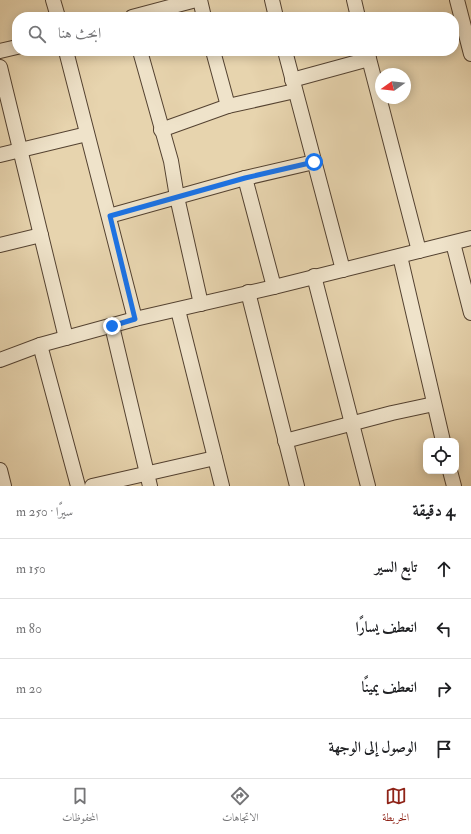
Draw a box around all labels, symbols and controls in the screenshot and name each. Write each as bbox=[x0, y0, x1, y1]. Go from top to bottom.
search box bbox=[12, 12, 459, 56]
icon: search bbox=[26, 23, 48, 45]
text: ابحث هنا bbox=[58, 24, 101, 43]
north arrow bbox=[375, 68, 411, 104]
route start bbox=[305, 153, 323, 171]
route end bbox=[103, 317, 121, 335]
map controls bbox=[423, 438, 459, 474]
button: locate bbox=[423, 438, 459, 474]
text: 4 دقيقة bbox=[413, 500, 455, 521]
text: سيرًا · 250 m bbox=[16, 504, 73, 520]
text: تابع السير bbox=[375, 558, 417, 577]
icon: ahead bbox=[433, 558, 455, 580]
text: 150 m bbox=[16, 561, 46, 577]
text: انعطف يسارًا bbox=[356, 618, 417, 637]
icon: left bbox=[433, 618, 455, 640]
text: 80 m bbox=[16, 621, 42, 637]
text: انعطف يمينًا bbox=[362, 678, 417, 697]
icon: right bbox=[433, 678, 455, 700]
text: 20 m bbox=[16, 681, 42, 697]
text: الوصول إلى الوجهة bbox=[329, 738, 417, 757]
icon: arrive bbox=[433, 738, 455, 760]
tab: المحفوظات bbox=[62, 785, 98, 828]
tab: الاتجاهات bbox=[222, 785, 259, 828]
tab: الخريطة bbox=[382, 785, 409, 828]

